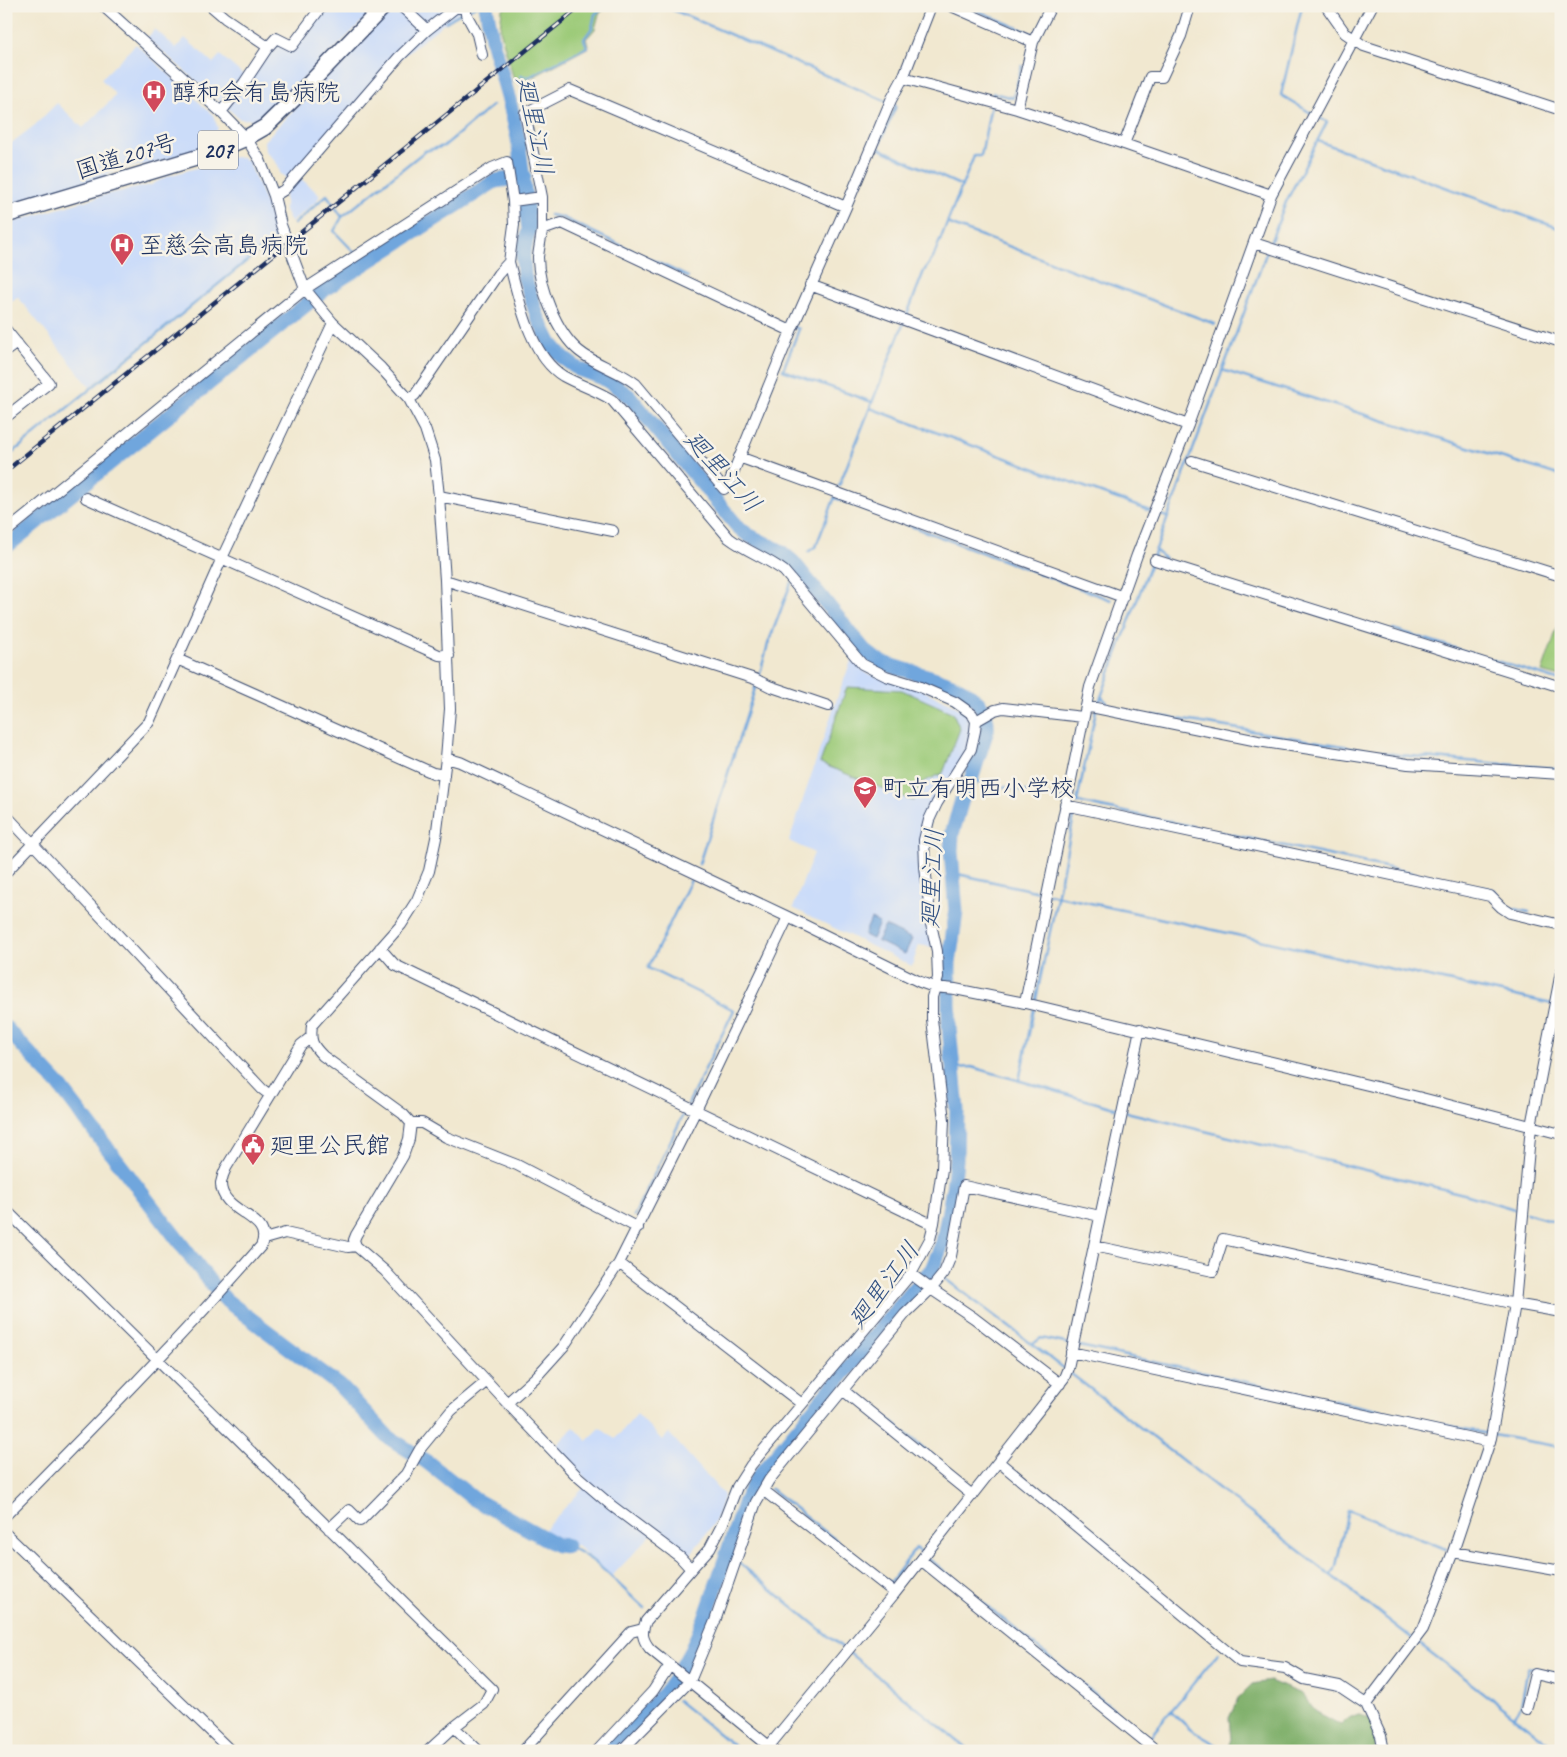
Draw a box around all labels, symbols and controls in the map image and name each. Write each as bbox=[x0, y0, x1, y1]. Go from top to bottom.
water label: 廻里江川 bbox=[510, 74, 560, 178]
place label: 醇和会有島病院 bbox=[172, 77, 340, 107]
hospital icon: 醇和会有島病院 bbox=[141, 79, 167, 113]
street label: 国道207号 bbox=[72, 126, 180, 186]
road number: 207 bbox=[198, 130, 238, 170]
place label: 至慈会高島病院 bbox=[140, 230, 308, 260]
hospital icon: 至慈会高島病院 bbox=[109, 232, 135, 266]
water label: 廻里江川 bbox=[678, 424, 769, 520]
place label: 町立有明西小学校 bbox=[882, 773, 1074, 803]
school or university icon: 町立有明西小学校 bbox=[852, 775, 878, 809]
water label: 廻里江川 bbox=[913, 827, 951, 929]
place label: 廻里公民館 bbox=[270, 1130, 390, 1160]
public building icon: 廻里公民館 bbox=[240, 1132, 266, 1166]
water label: 廻里江川 bbox=[841, 1235, 927, 1334]

